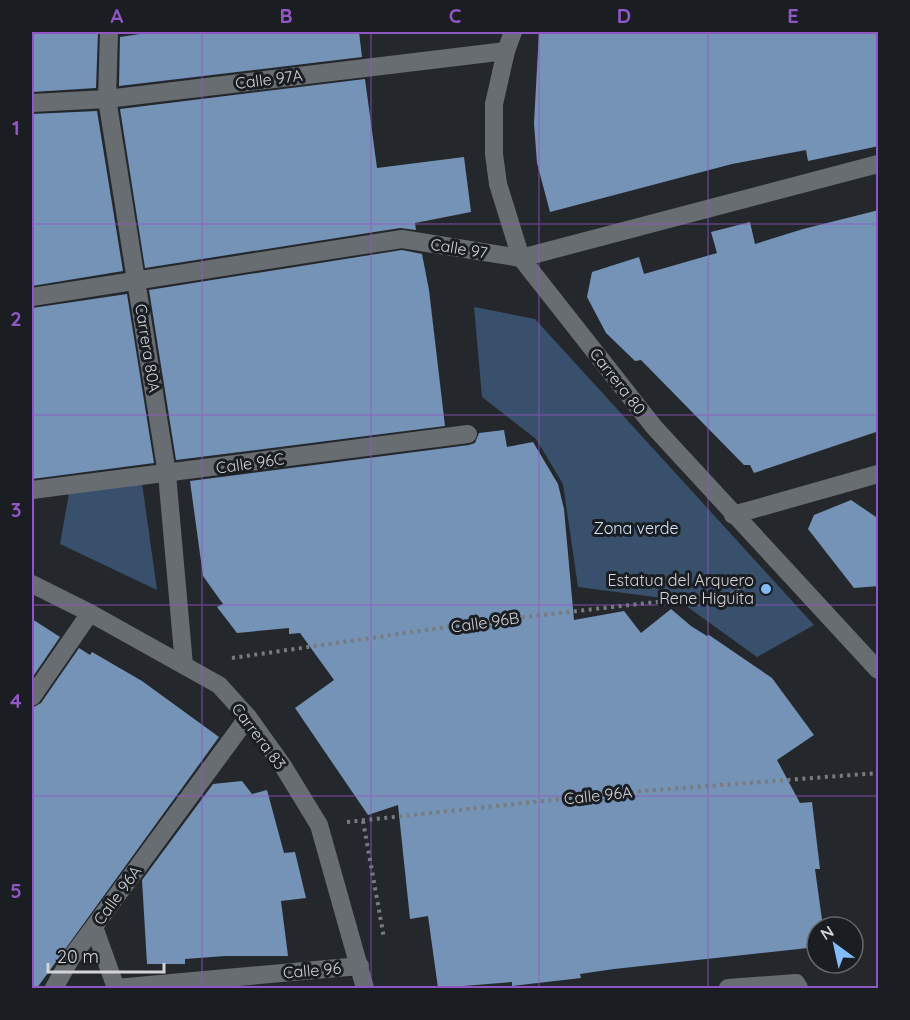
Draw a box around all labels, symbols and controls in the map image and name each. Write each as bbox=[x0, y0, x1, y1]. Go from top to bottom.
text: A bbox=[111, 3, 124, 28]
text: B bbox=[279, 3, 293, 28]
text: C bbox=[449, 3, 462, 28]
text: D bbox=[617, 3, 631, 28]
text: E bbox=[787, 3, 799, 28]
street label: Calle 97A bbox=[234, 65, 304, 93]
text: 1 bbox=[12, 115, 20, 140]
street label: Calle 97 bbox=[429, 234, 489, 262]
street label: Carrera 80A bbox=[131, 302, 165, 394]
text: 2 bbox=[10, 306, 22, 331]
street label: Carrera 80 bbox=[586, 344, 650, 418]
street label: Calle 96C bbox=[215, 448, 285, 478]
text: 3 bbox=[11, 497, 21, 522]
park label: Zona verde bbox=[593, 518, 679, 538]
place label: Estatua del Arquero Rene Higuita bbox=[607, 570, 754, 608]
marker: Estatua del Arquero Rene Higuita bbox=[759, 582, 773, 596]
street label: Calle 96B bbox=[450, 607, 520, 637]
text: 4 bbox=[10, 688, 22, 713]
street label: Carrera 83 bbox=[227, 699, 291, 773]
street label: Calle 96A bbox=[563, 781, 633, 809]
street label: Calle 96A bbox=[89, 861, 145, 929]
text: 5 bbox=[10, 878, 22, 903]
north arrow bbox=[805, 915, 865, 975]
text: N bbox=[816, 921, 837, 944]
scale bar bbox=[48, 936, 164, 974]
text: 20 m bbox=[57, 945, 99, 968]
street label: Calle 96 bbox=[282, 957, 342, 983]

